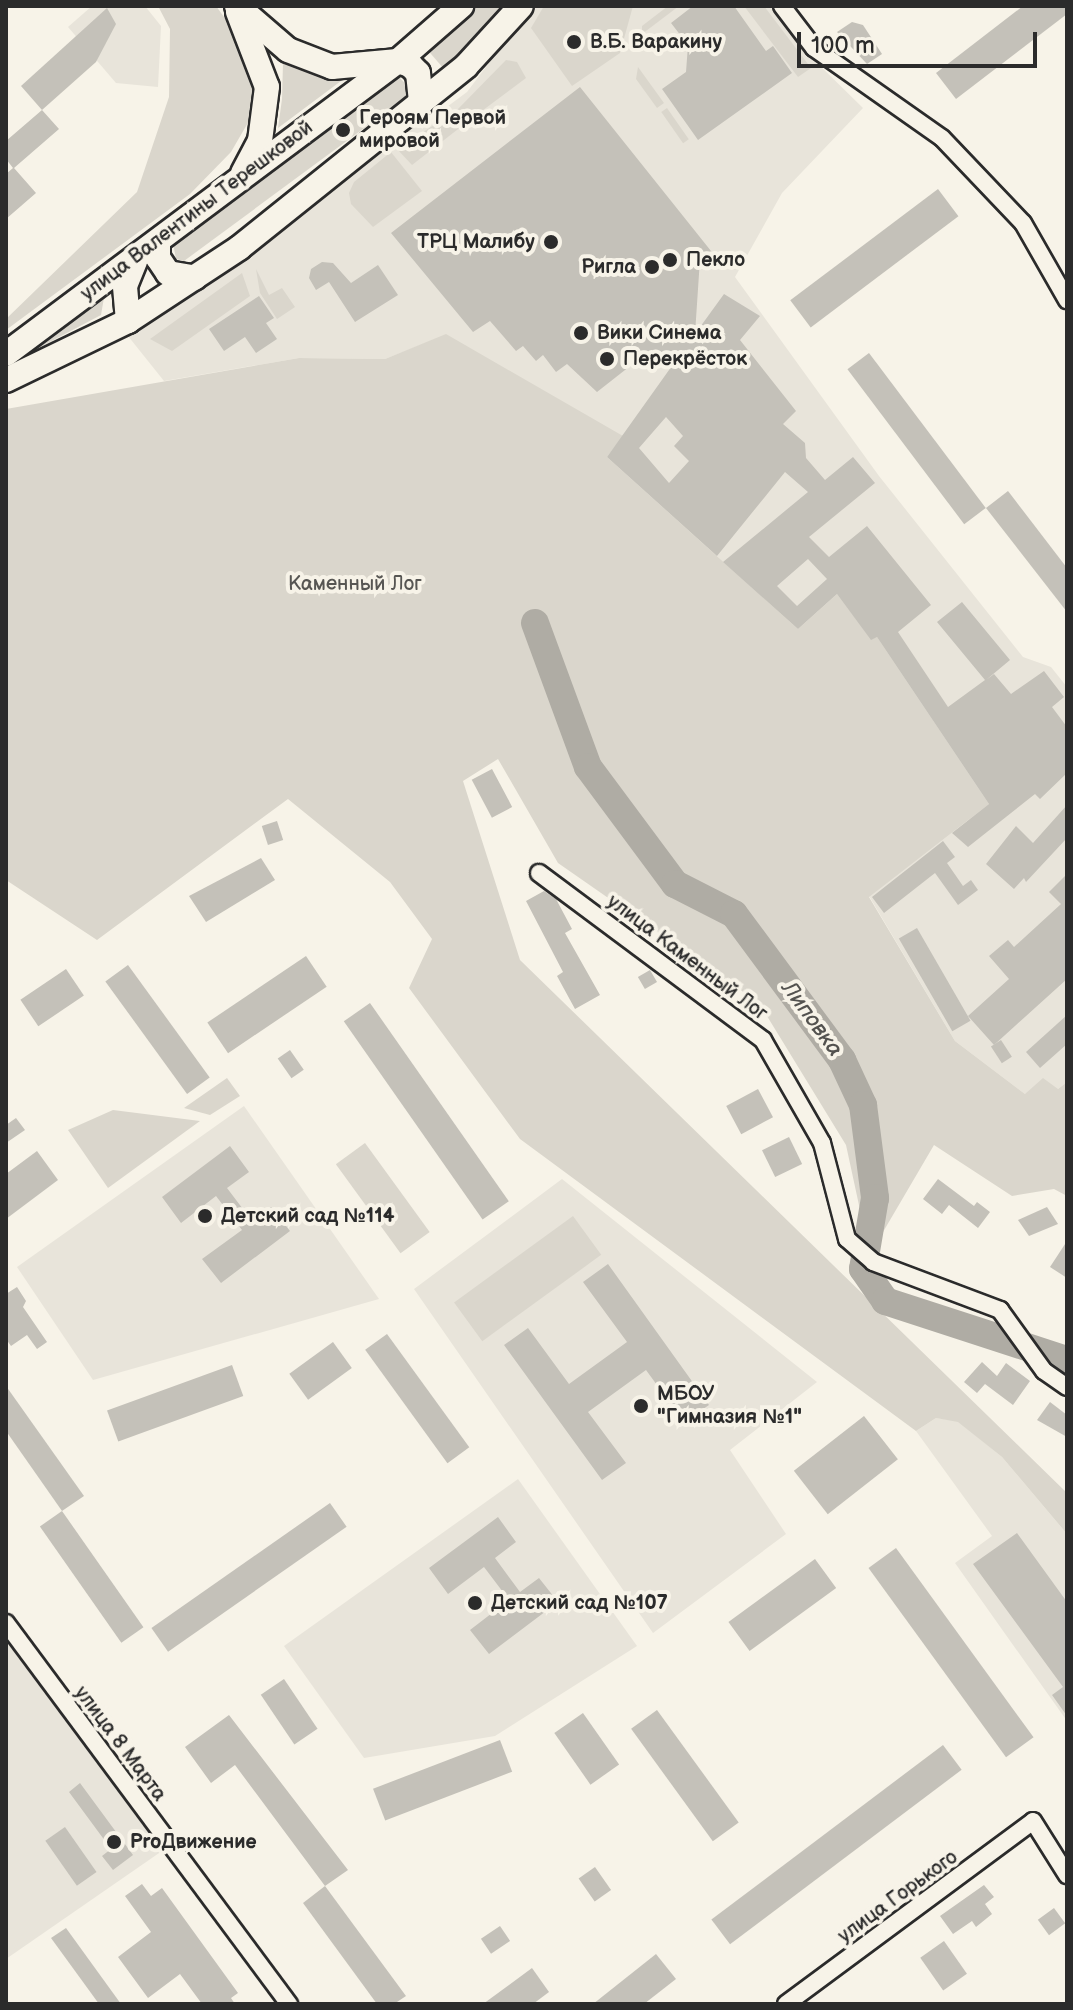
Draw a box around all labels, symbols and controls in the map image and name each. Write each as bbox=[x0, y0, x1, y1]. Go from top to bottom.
scale bar bbox=[801, 16, 1041, 66]
place label: В.Б. Варакину bbox=[590, 30, 722, 54]
text: 100 m bbox=[811, 31, 875, 60]
marker: В.Б. Варакину bbox=[565, 33, 583, 51]
place label: Героям Первой мировой bbox=[359, 106, 506, 153]
street label: улица Валентины Терешковой bbox=[76, 116, 318, 306]
marker: Героям Первой мировой bbox=[334, 121, 352, 139]
place label: ТРЦ Малибу bbox=[417, 230, 535, 254]
marker: ТРЦ Малибу bbox=[542, 233, 560, 251]
place label: Пекло bbox=[686, 248, 745, 272]
marker: Пекло bbox=[661, 251, 679, 269]
place label: Ригла bbox=[581, 255, 636, 279]
marker: Ригла bbox=[643, 258, 661, 276]
place label: Вики Синема bbox=[597, 321, 721, 345]
marker: Вики Синема bbox=[572, 324, 590, 342]
place label: Перекрёсток bbox=[623, 347, 747, 371]
marker: Перекрёсток bbox=[598, 350, 616, 368]
park label: Каменный Лог bbox=[288, 572, 422, 596]
street label: улица Каменный Лог bbox=[602, 890, 772, 1026]
water label: Липовка bbox=[776, 976, 848, 1062]
place label: Детский сад №114 bbox=[221, 1204, 394, 1228]
marker: Детский сад №114 bbox=[196, 1207, 214, 1225]
place label: МБОУ "Гимназия №1" bbox=[657, 1382, 802, 1429]
marker: МБОУ "Гимназия №1" bbox=[632, 1397, 650, 1415]
place label: Детский сад №107 bbox=[491, 1591, 668, 1615]
marker: Детский сад №107 bbox=[466, 1594, 484, 1612]
street label: улица 8 Марта bbox=[69, 1682, 171, 1806]
place label: ProДвижение bbox=[130, 1830, 257, 1854]
marker: ProДвижение bbox=[105, 1833, 123, 1851]
street label: улица Горького bbox=[834, 1846, 962, 1948]

